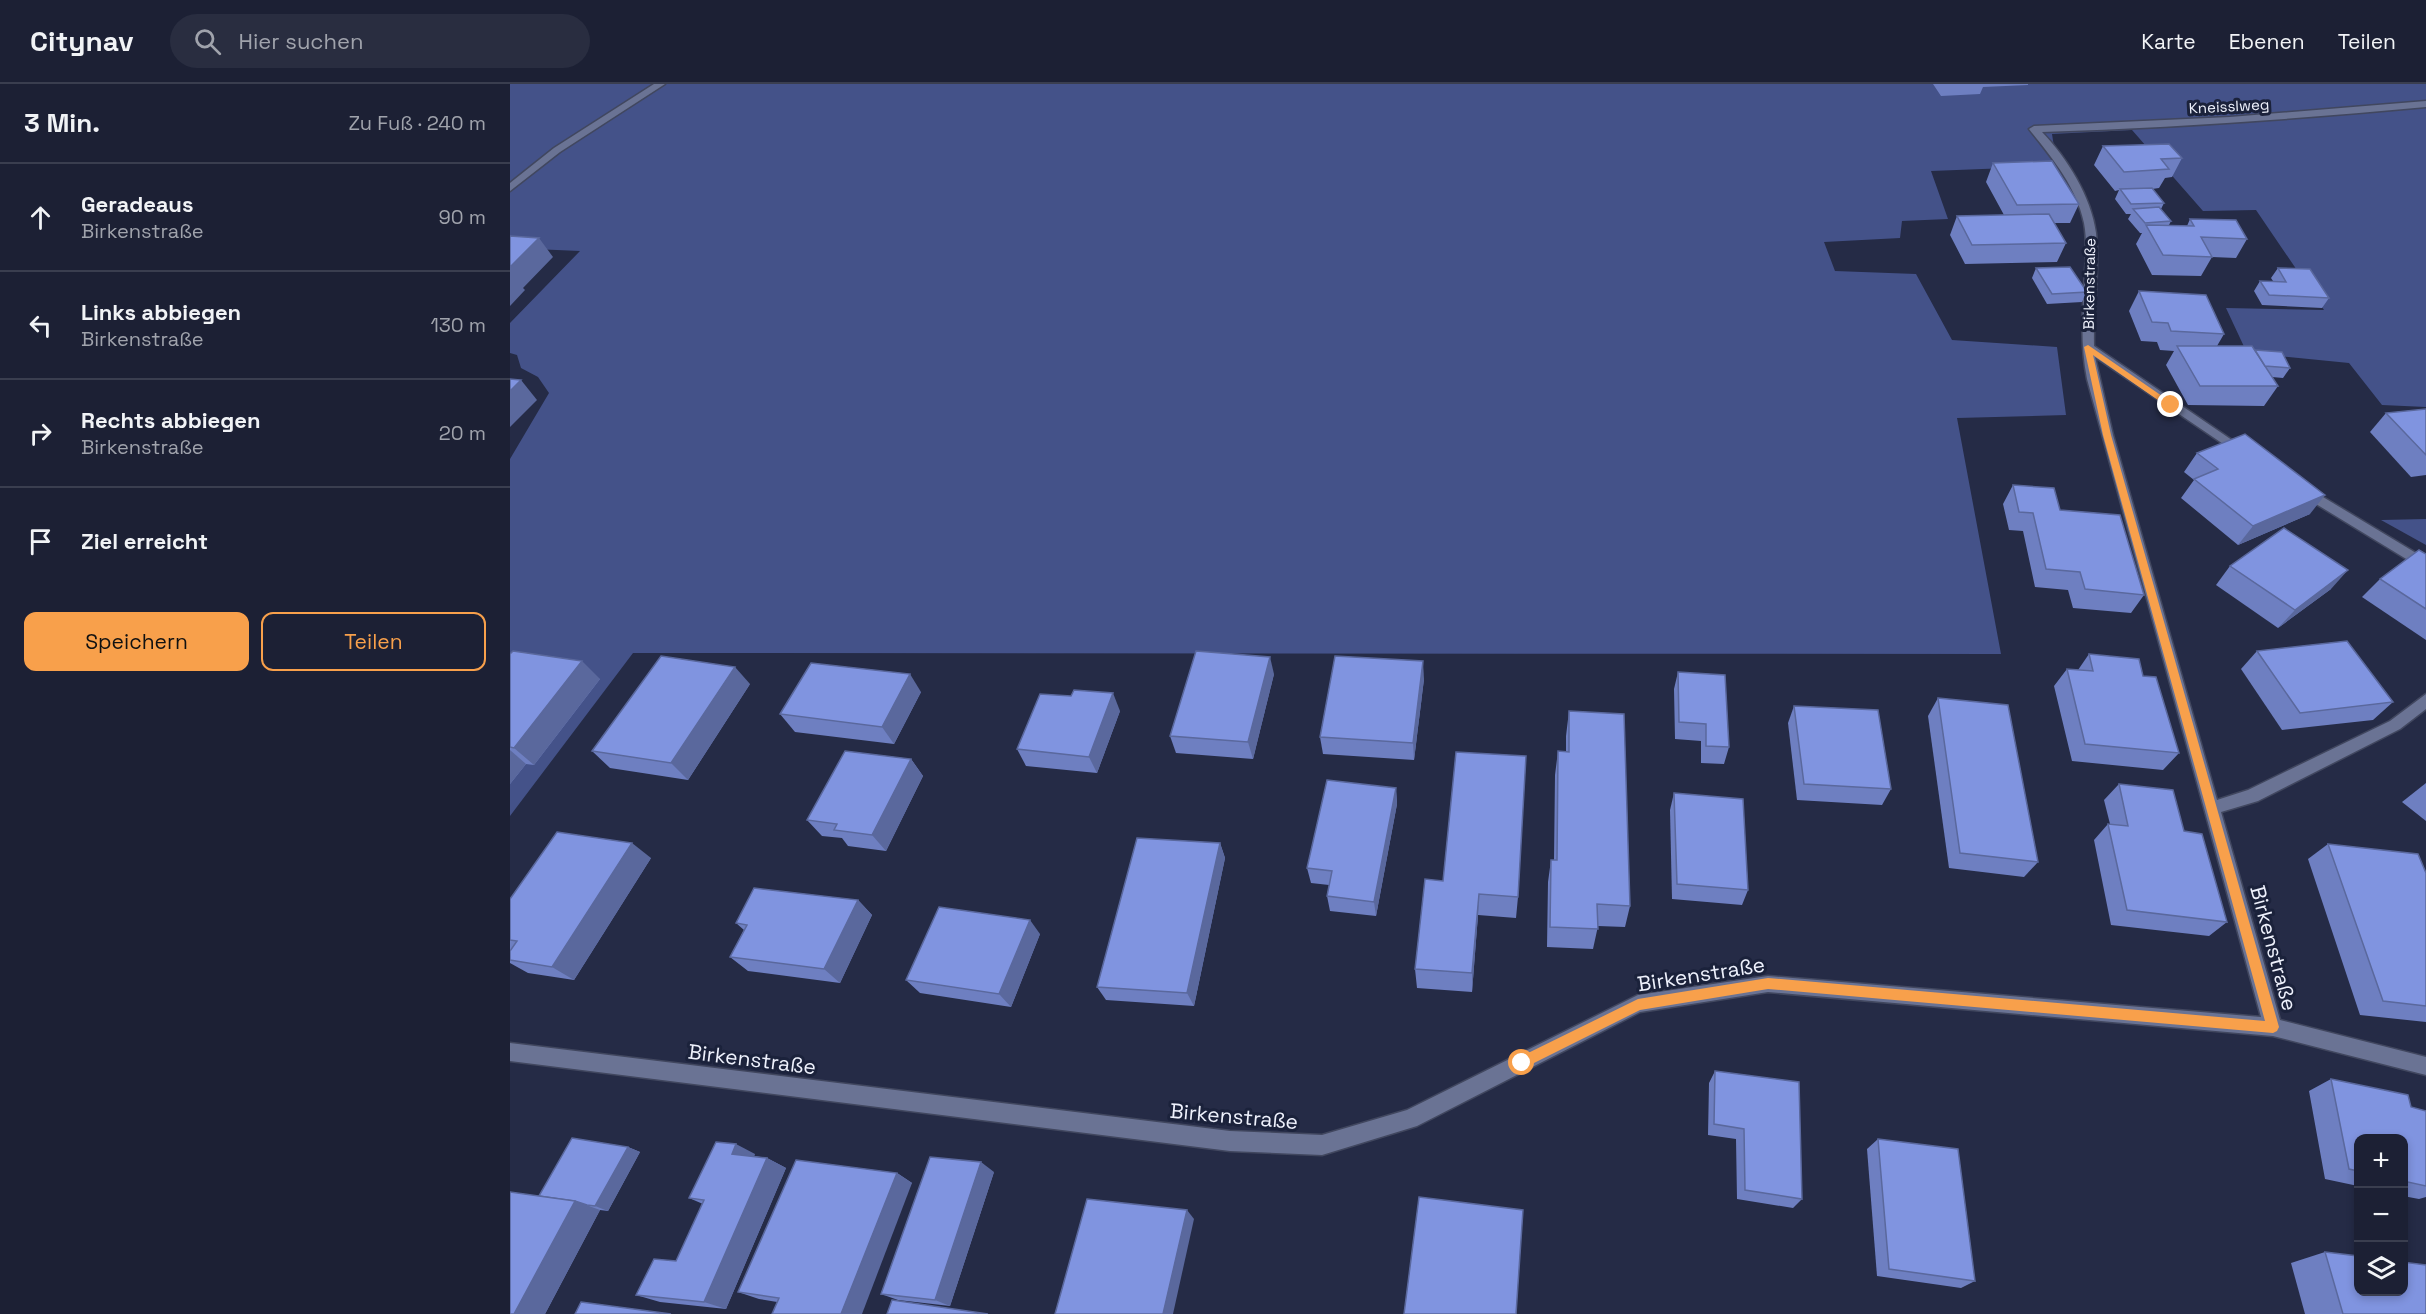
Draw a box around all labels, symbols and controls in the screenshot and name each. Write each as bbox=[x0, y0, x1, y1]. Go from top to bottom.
search box bbox=[170, 14, 590, 68]
text: Citynav bbox=[30, 23, 134, 59]
icon: search bbox=[191, 25, 224, 58]
text: Hier suchen bbox=[239, 27, 364, 55]
text: Karte bbox=[2141, 28, 2196, 55]
text: Ebenen bbox=[2229, 28, 2305, 55]
text: Teilen bbox=[2338, 28, 2396, 55]
street label: Kneisslweg bbox=[2188, 94, 2270, 118]
text: 3 Min. bbox=[24, 106, 100, 140]
text: Zu Fuß · 240 m bbox=[348, 110, 486, 136]
text: Geradeaus bbox=[81, 190, 193, 218]
icon: ahead bbox=[24, 201, 57, 234]
text: 90 m bbox=[439, 204, 486, 230]
text: Birkenstraße bbox=[81, 218, 204, 244]
street label: Birkenstraße bbox=[2079, 238, 2099, 330]
text: Links abbiegen bbox=[81, 298, 241, 326]
icon: left bbox=[24, 309, 57, 342]
text: 130 m bbox=[430, 312, 486, 338]
text: Birkenstraße bbox=[81, 326, 204, 352]
route end bbox=[2157, 391, 2183, 417]
text: Rechts abbiegen bbox=[81, 406, 261, 434]
icon: right bbox=[24, 417, 57, 450]
text: 20 m bbox=[439, 420, 486, 446]
text: Birkenstraße bbox=[81, 434, 204, 460]
icon: arrive bbox=[24, 525, 57, 558]
text: Ziel erreicht bbox=[81, 527, 208, 555]
button: Speichern bbox=[24, 612, 249, 671]
button: Teilen bbox=[261, 612, 486, 671]
street label: Birkenstraße bbox=[2244, 882, 2304, 1014]
street label: Birkenstraße bbox=[1635, 951, 1767, 997]
street label: Birkenstraße bbox=[686, 1038, 818, 1080]
route start bbox=[1508, 1049, 1534, 1075]
street label: Birkenstraße bbox=[1169, 1097, 1299, 1135]
map controls bbox=[2354, 1134, 2408, 1296]
button: + bbox=[2354, 1134, 2408, 1188]
button: − bbox=[2354, 1188, 2408, 1242]
button: layers bbox=[2354, 1242, 2408, 1296]

